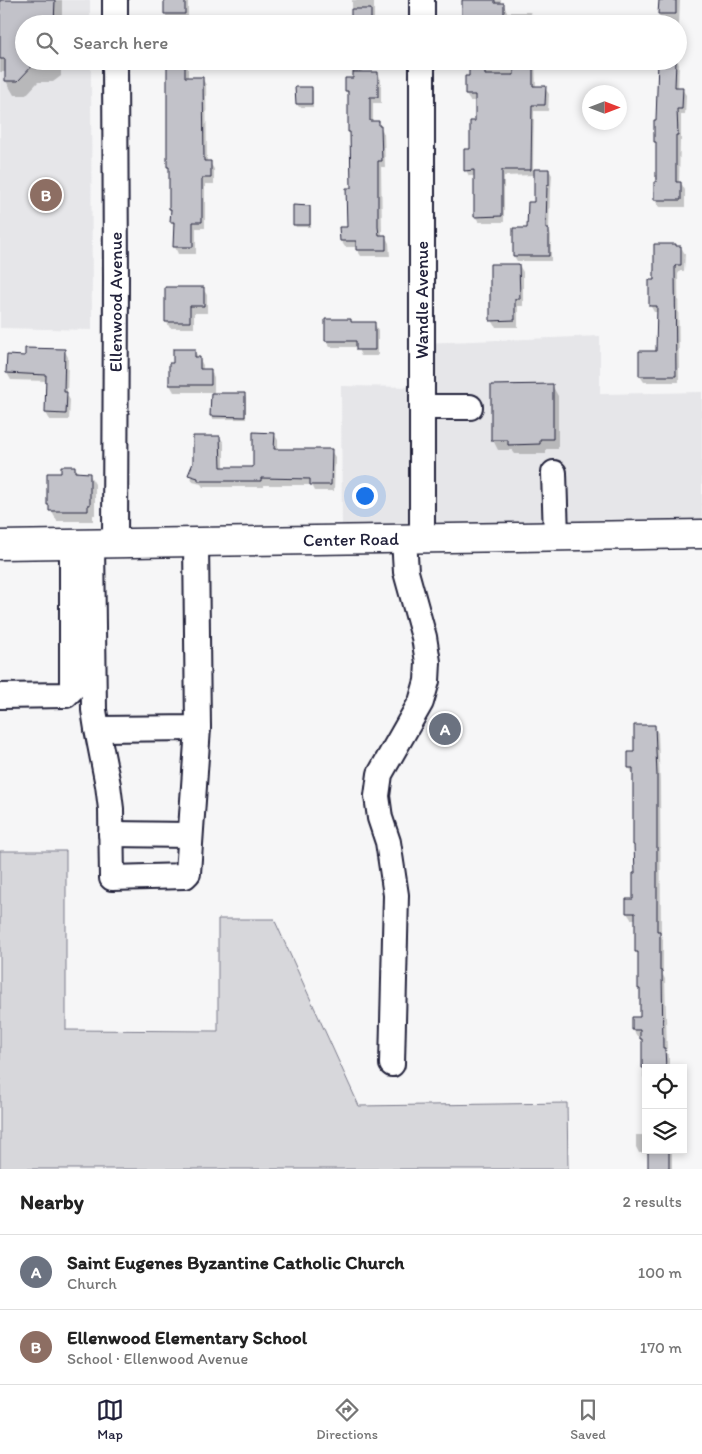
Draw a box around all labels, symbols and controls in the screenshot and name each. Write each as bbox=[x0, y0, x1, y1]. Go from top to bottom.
search box bbox=[15, 15, 687, 70]
icon: search bbox=[33, 29, 61, 57]
text: Search here bbox=[73, 31, 168, 54]
north arrow bbox=[582, 85, 627, 130]
pin: B bbox=[30, 176, 62, 214]
street label: Ellenwood Avenue bbox=[105, 232, 127, 372]
street label: Wandle Avenue bbox=[411, 241, 433, 359]
your location bbox=[352, 483, 378, 509]
street label: Center Road bbox=[303, 528, 399, 551]
pin: A bbox=[429, 710, 461, 748]
map controls bbox=[642, 1064, 687, 1154]
button: locate bbox=[642, 1064, 687, 1109]
button: layers bbox=[642, 1109, 687, 1154]
text: Nearby bbox=[20, 1189, 84, 1214]
text: 2 results bbox=[622, 1192, 682, 1211]
text: Saint Eugenes Byzantine Catholic Church bbox=[67, 1251, 404, 1274]
text: A bbox=[31, 1263, 41, 1282]
text: 100 m bbox=[638, 1263, 682, 1282]
text: Church bbox=[67, 1274, 117, 1293]
text: Ellenwood Elementary School bbox=[67, 1326, 307, 1349]
text: B bbox=[31, 1338, 41, 1357]
text: 170 m bbox=[640, 1338, 682, 1357]
text: School · Ellenwood Avenue bbox=[67, 1349, 248, 1368]
tab: Map bbox=[96, 1396, 124, 1443]
tab: Directions bbox=[316, 1396, 378, 1443]
tab: Saved bbox=[570, 1396, 606, 1443]

